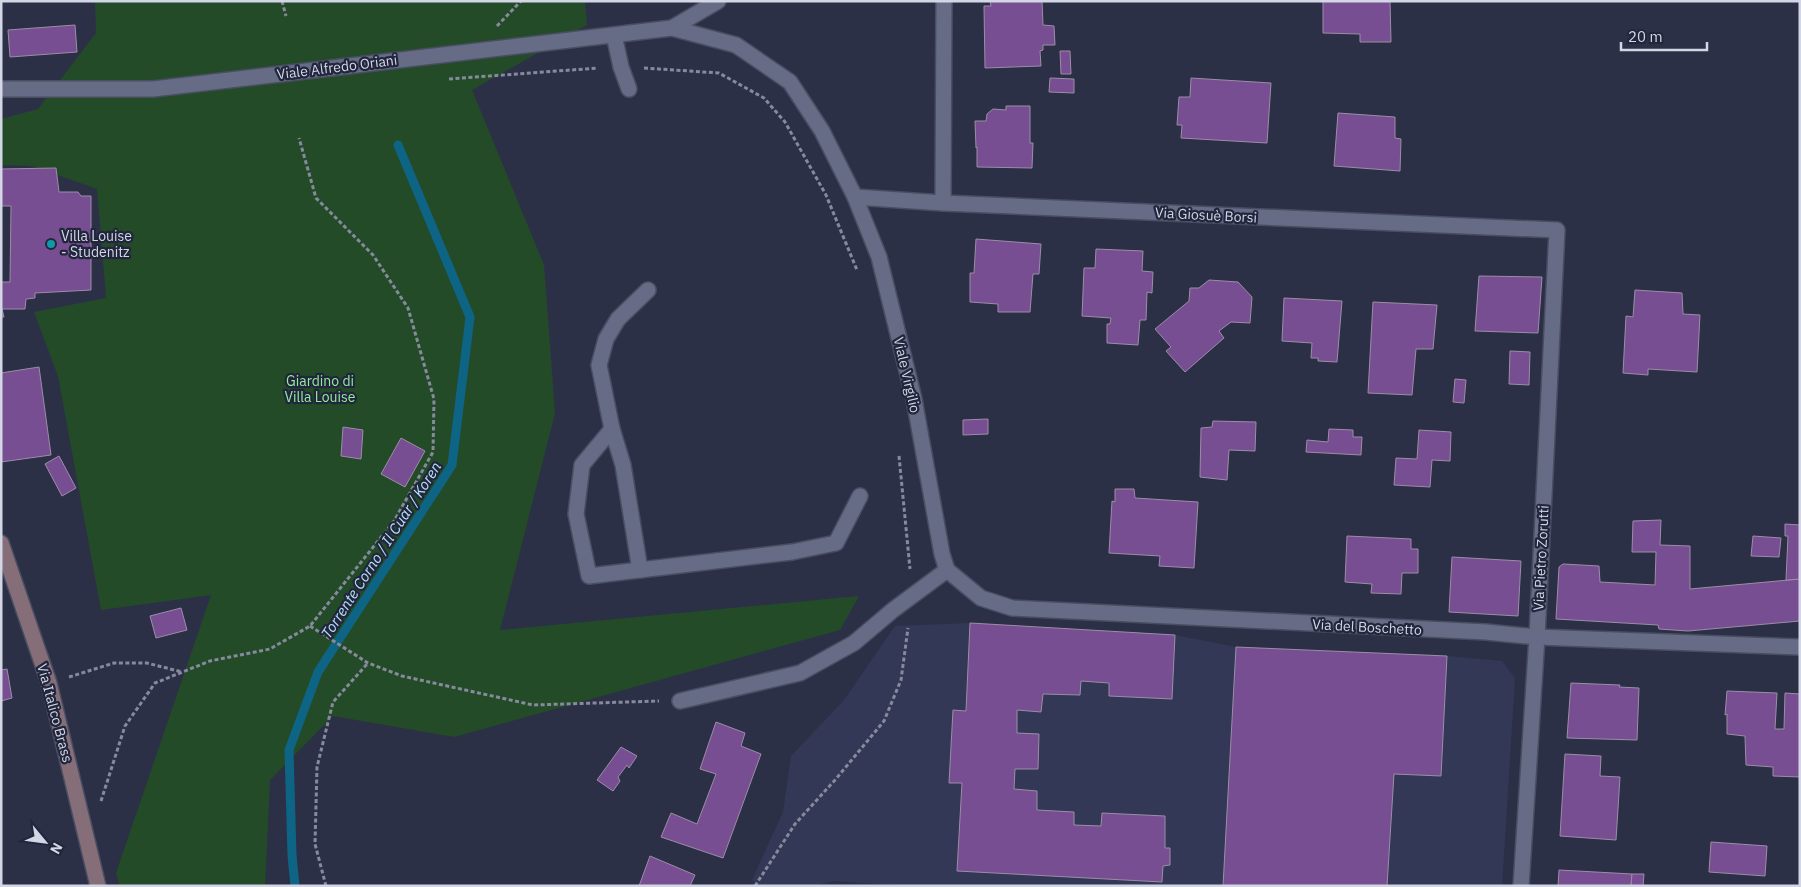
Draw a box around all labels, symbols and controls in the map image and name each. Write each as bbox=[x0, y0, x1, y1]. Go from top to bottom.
scale bar bbox=[1621, 20, 1707, 52]
text: 20 m bbox=[1628, 27, 1663, 46]
street label: Viale Alfredo Oriani bbox=[276, 51, 398, 83]
street label: Via Giosuè Borsi bbox=[1155, 203, 1257, 227]
place label: Villa Louise - Studenitz bbox=[61, 227, 132, 261]
marker: Villa Louise - Studenitz bbox=[45, 238, 57, 250]
street label: Viale Virgilio bbox=[890, 335, 924, 415]
park label: Giardino di Villa Louise bbox=[284, 372, 356, 406]
water label: Torrente Corno / Il Cuar / Koren bbox=[317, 458, 445, 642]
street label: Via Pietro Zorutti bbox=[1529, 505, 1553, 611]
street label: Via del Boschetto bbox=[1312, 615, 1422, 639]
street label: Via Italico Brass bbox=[33, 662, 77, 765]
north arrow bbox=[20, 817, 70, 867]
text: N bbox=[46, 840, 67, 857]

